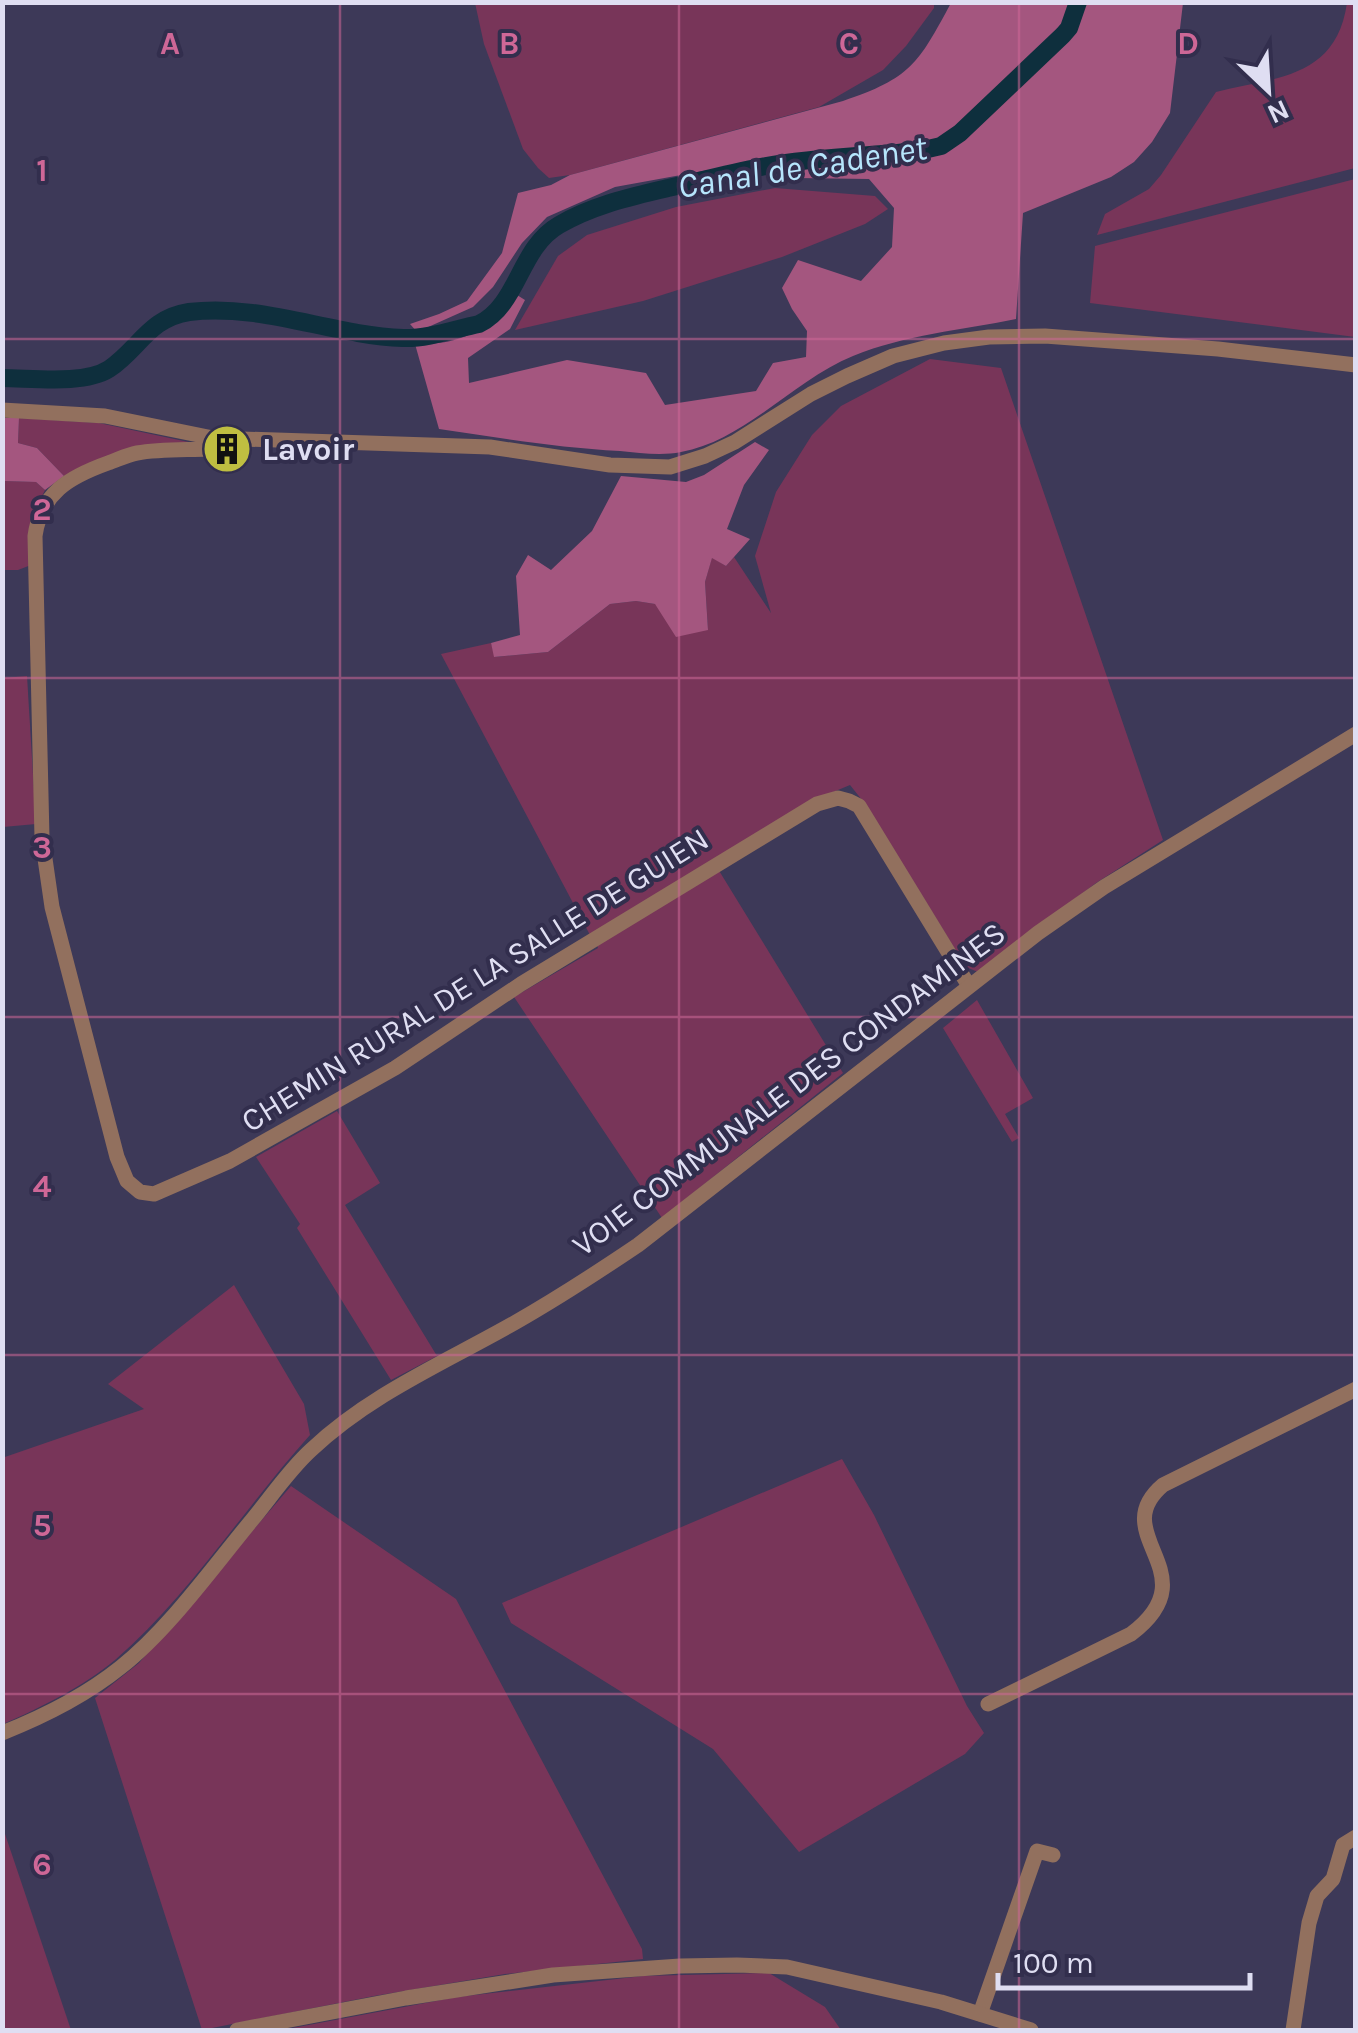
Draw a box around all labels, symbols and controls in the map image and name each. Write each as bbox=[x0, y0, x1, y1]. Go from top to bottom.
text: A bbox=[160, 25, 180, 62]
text: B bbox=[499, 25, 519, 62]
text: C bbox=[839, 25, 859, 62]
text: D bbox=[1177, 25, 1199, 62]
north arrow bbox=[1218, 40, 1318, 140]
text: N bbox=[1262, 93, 1294, 131]
water label: Canal de Cadenet bbox=[675, 127, 930, 207]
text: 1 bbox=[36, 152, 48, 189]
building icon: Lavoir bbox=[201, 423, 253, 475]
place label: Lavoir bbox=[262, 431, 355, 468]
text: 2 bbox=[32, 491, 52, 528]
street label: CHEMIN RURAL DE LA SALLE DE GUIEN bbox=[235, 820, 715, 1140]
text: 3 bbox=[32, 829, 52, 866]
street label: VOIE COMMUNALE DES CONDAMINES bbox=[565, 914, 1013, 1264]
text: 4 bbox=[32, 1168, 52, 1205]
text: 5 bbox=[33, 1507, 51, 1544]
text: 6 bbox=[32, 1846, 52, 1883]
scale bar bbox=[998, 1928, 1250, 1990]
text: 100 m bbox=[1013, 1945, 1094, 1981]

